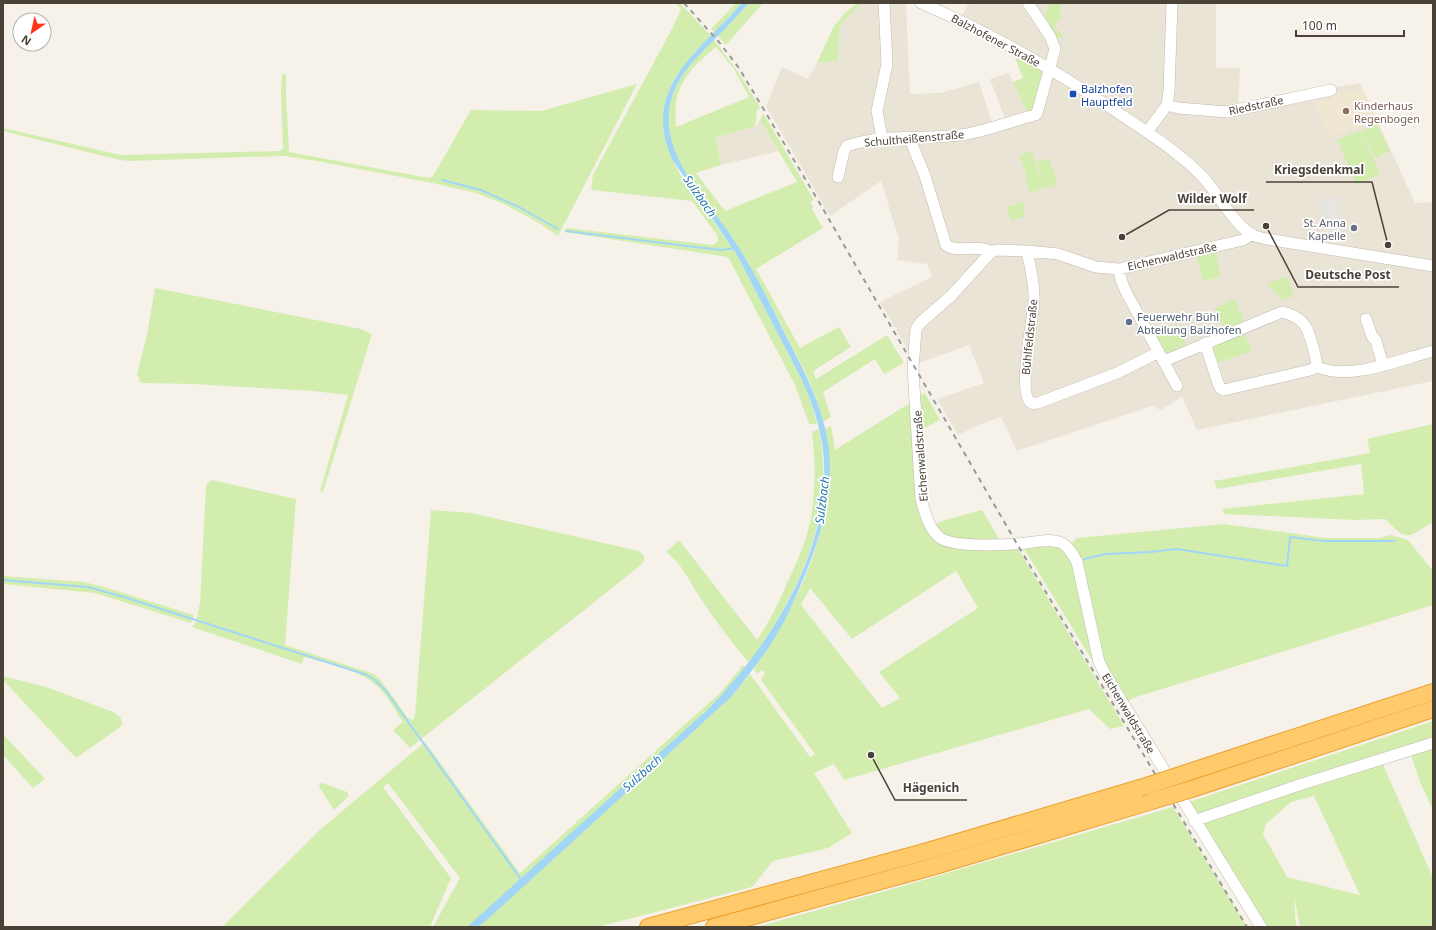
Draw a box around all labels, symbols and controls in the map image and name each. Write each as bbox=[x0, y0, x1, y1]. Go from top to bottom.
street label: Balzhofener Straße bbox=[949, 10, 1043, 70]
north arrow bbox=[12, 12, 52, 52]
scale bar bbox=[1296, 12, 1404, 38]
text: 100 m bbox=[1302, 17, 1337, 34]
text: N bbox=[18, 32, 34, 49]
place label: Balzhofen Hauptfeld bbox=[1081, 81, 1133, 109]
marker: Balzhofen Hauptfeld bbox=[1068, 89, 1078, 99]
street label: Riedstraße bbox=[1227, 92, 1285, 118]
place label: Kinderhaus Regenbogen bbox=[1354, 98, 1420, 126]
marker: Kinderhaus Regenbogen bbox=[1341, 106, 1351, 116]
street label: Schultheißenstraße bbox=[863, 126, 965, 150]
callout: Kriegsdenkmal bbox=[1266, 158, 1372, 182]
text: Kriegsdenkmal bbox=[1274, 161, 1364, 178]
water label: Sulzbach bbox=[679, 172, 721, 220]
callout: Wilder Wolf bbox=[1169, 186, 1254, 210]
text: Wilder Wolf bbox=[1177, 190, 1248, 207]
place label: St. Anna Kapelle bbox=[1303, 215, 1346, 243]
marker: St. Anna Kapelle bbox=[1349, 223, 1359, 233]
street label: Eichenwaldstraße bbox=[1126, 238, 1218, 274]
callout: Deutsche Post bbox=[1298, 263, 1399, 287]
text: Deutsche Post bbox=[1305, 266, 1391, 283]
street label: Bühlfeldstraße bbox=[1018, 298, 1040, 376]
place label: Feuerwehr Bühl Abteilung Balzhofen bbox=[1137, 309, 1241, 337]
marker: Feuerwehr Bühl Abteilung Balzhofen bbox=[1124, 317, 1134, 327]
street label: Eichenwaldstraße bbox=[909, 410, 931, 502]
water label: Sulzbach bbox=[811, 475, 833, 525]
street label: Eichenwaldstraße bbox=[1099, 670, 1159, 756]
water label: Sulzbach bbox=[619, 751, 665, 795]
callout: Hägenich bbox=[895, 776, 967, 800]
text: Hägenich bbox=[903, 779, 959, 796]

